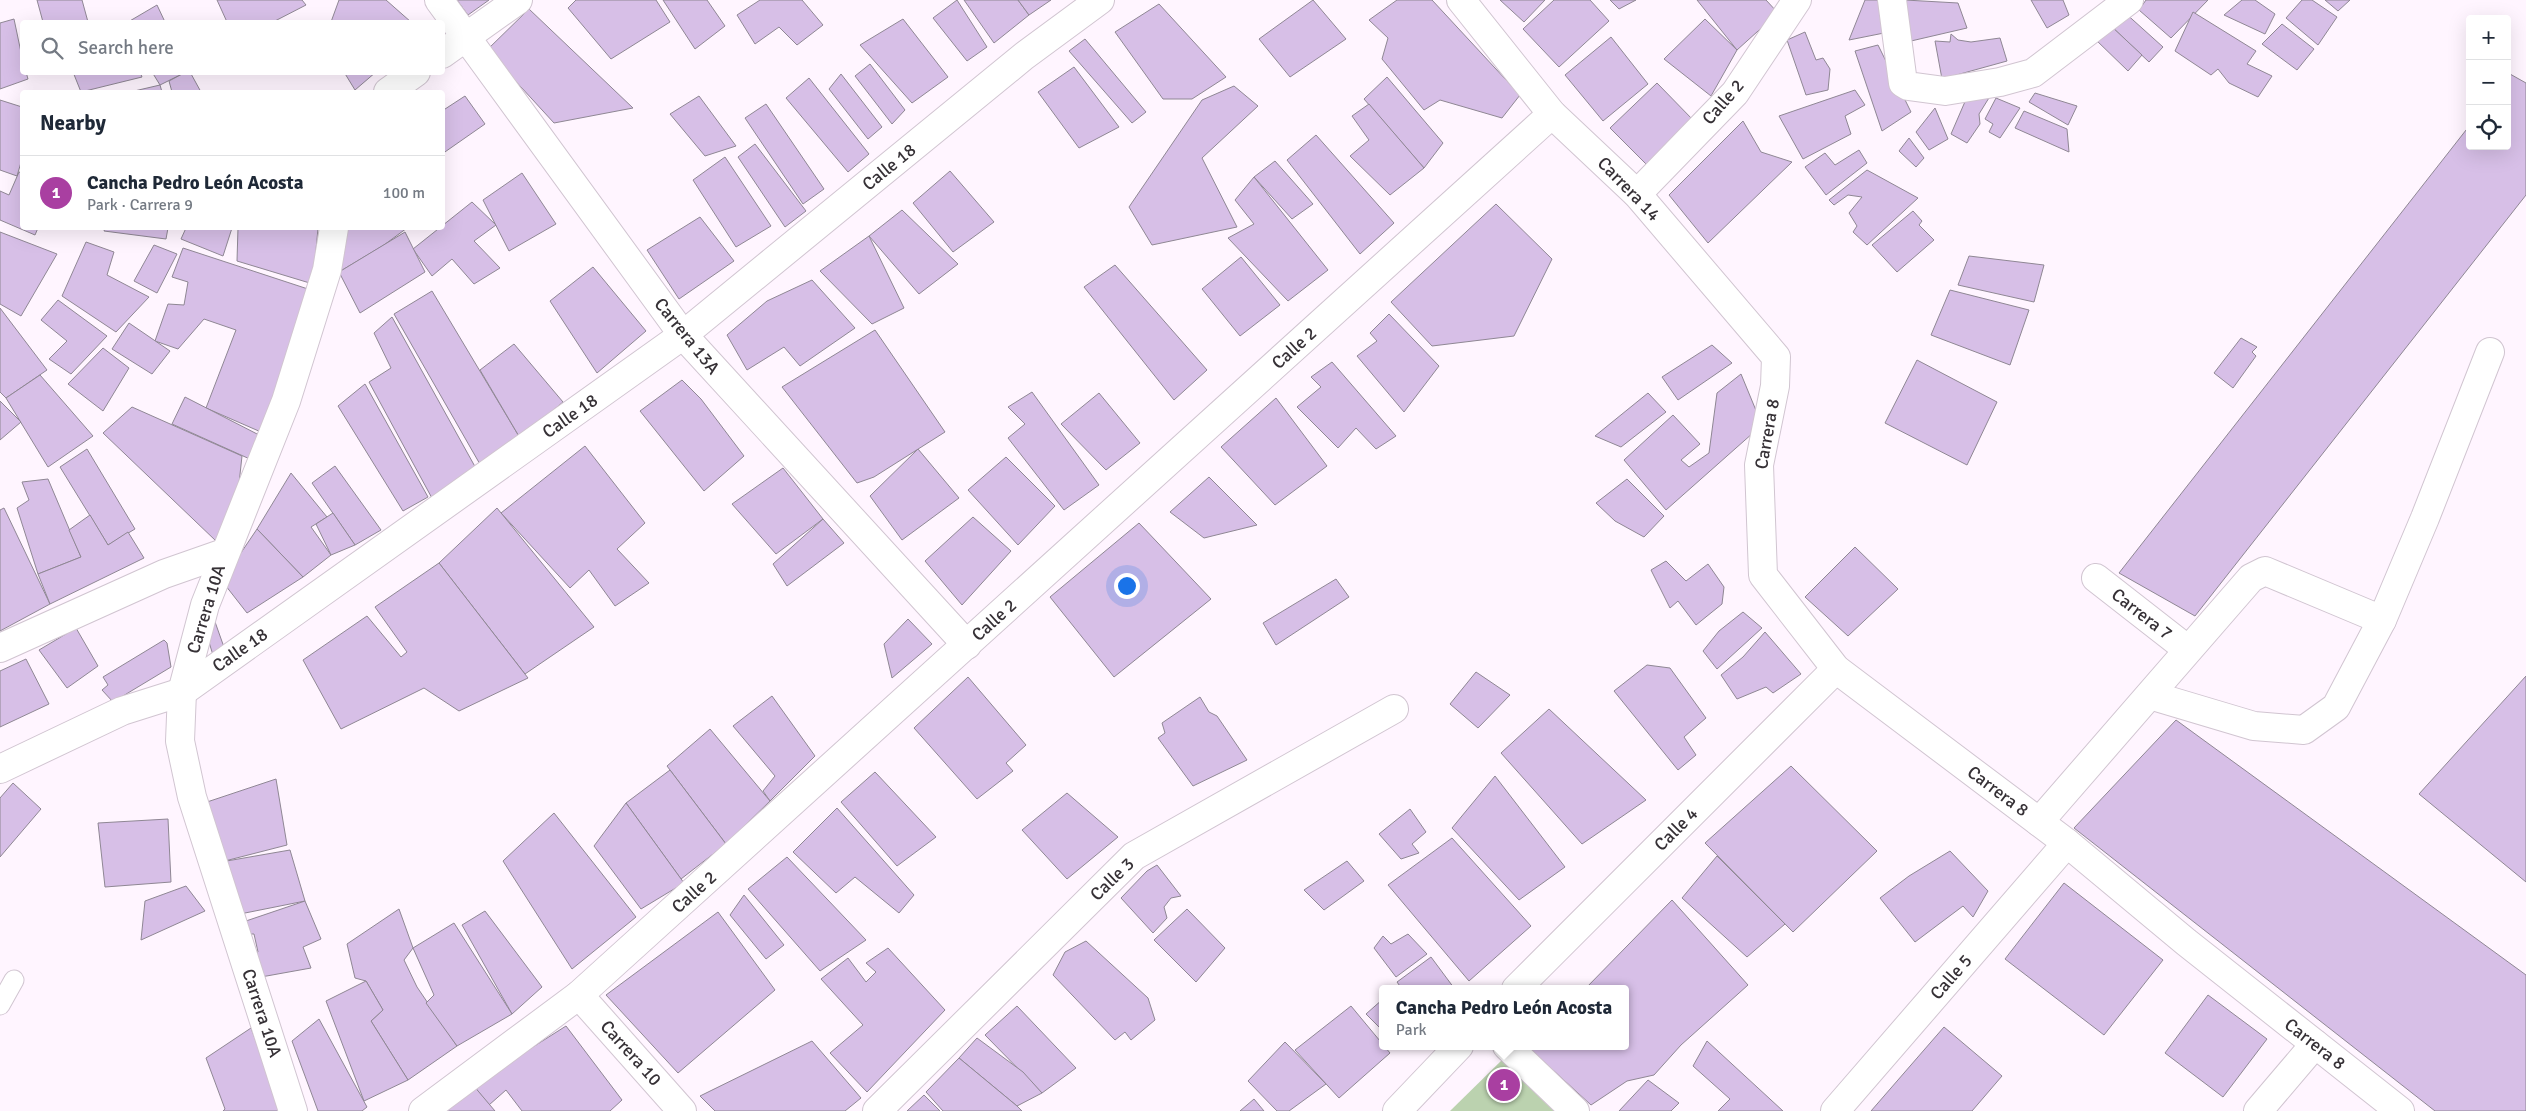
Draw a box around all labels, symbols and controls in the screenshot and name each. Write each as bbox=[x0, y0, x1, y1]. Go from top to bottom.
map controls bbox=[2466, 15, 2511, 150]
button: + bbox=[2466, 15, 2511, 60]
search box bbox=[20, 20, 445, 75]
icon: search bbox=[38, 34, 66, 62]
text: Search here bbox=[78, 36, 174, 60]
button: − bbox=[2466, 60, 2511, 105]
street label: Calle 2 bbox=[1697, 75, 1749, 129]
button: locate bbox=[2466, 105, 2511, 150]
text: Nearby bbox=[40, 110, 106, 136]
street label: Calle 18 bbox=[858, 139, 920, 195]
street label: Carrera 14 bbox=[1593, 152, 1665, 226]
text: Cancha Pedro León Acosta bbox=[87, 171, 303, 195]
text: 1 bbox=[52, 183, 60, 203]
text: 100 m bbox=[383, 183, 425, 203]
text: Park · Carrera 9 bbox=[87, 195, 193, 215]
street label: Carrera 13A bbox=[650, 293, 724, 379]
street label: Calle 2 bbox=[1267, 322, 1321, 374]
street label: Calle 18 bbox=[538, 389, 602, 443]
street label: Carrera 8 bbox=[1750, 397, 1784, 471]
street label: Carrera 10A bbox=[182, 562, 230, 656]
your location bbox=[1114, 573, 1140, 599]
street label: Carrera 7 bbox=[2107, 583, 2177, 645]
street label: Calle 2 bbox=[967, 594, 1021, 646]
street label: Calle 18 bbox=[208, 623, 272, 677]
street label: Carrera 8 bbox=[1963, 761, 2033, 821]
street label: Calle 4 bbox=[1650, 802, 1703, 855]
street label: Calle 3 bbox=[1085, 853, 1139, 905]
street label: Calle 2 bbox=[667, 866, 721, 918]
street label: Calle 5 bbox=[1925, 950, 1977, 1004]
street label: Carrera 10A bbox=[237, 966, 287, 1060]
popup bbox=[1379, 985, 1629, 1050]
text: Cancha Pedro León Acosta bbox=[1396, 996, 1612, 1020]
street label: Carrera 8 bbox=[2280, 1013, 2350, 1075]
street label: Carrera 10 bbox=[596, 1016, 666, 1090]
text: Park bbox=[1396, 1020, 1427, 1040]
pin: 1 bbox=[1488, 1066, 1520, 1104]

